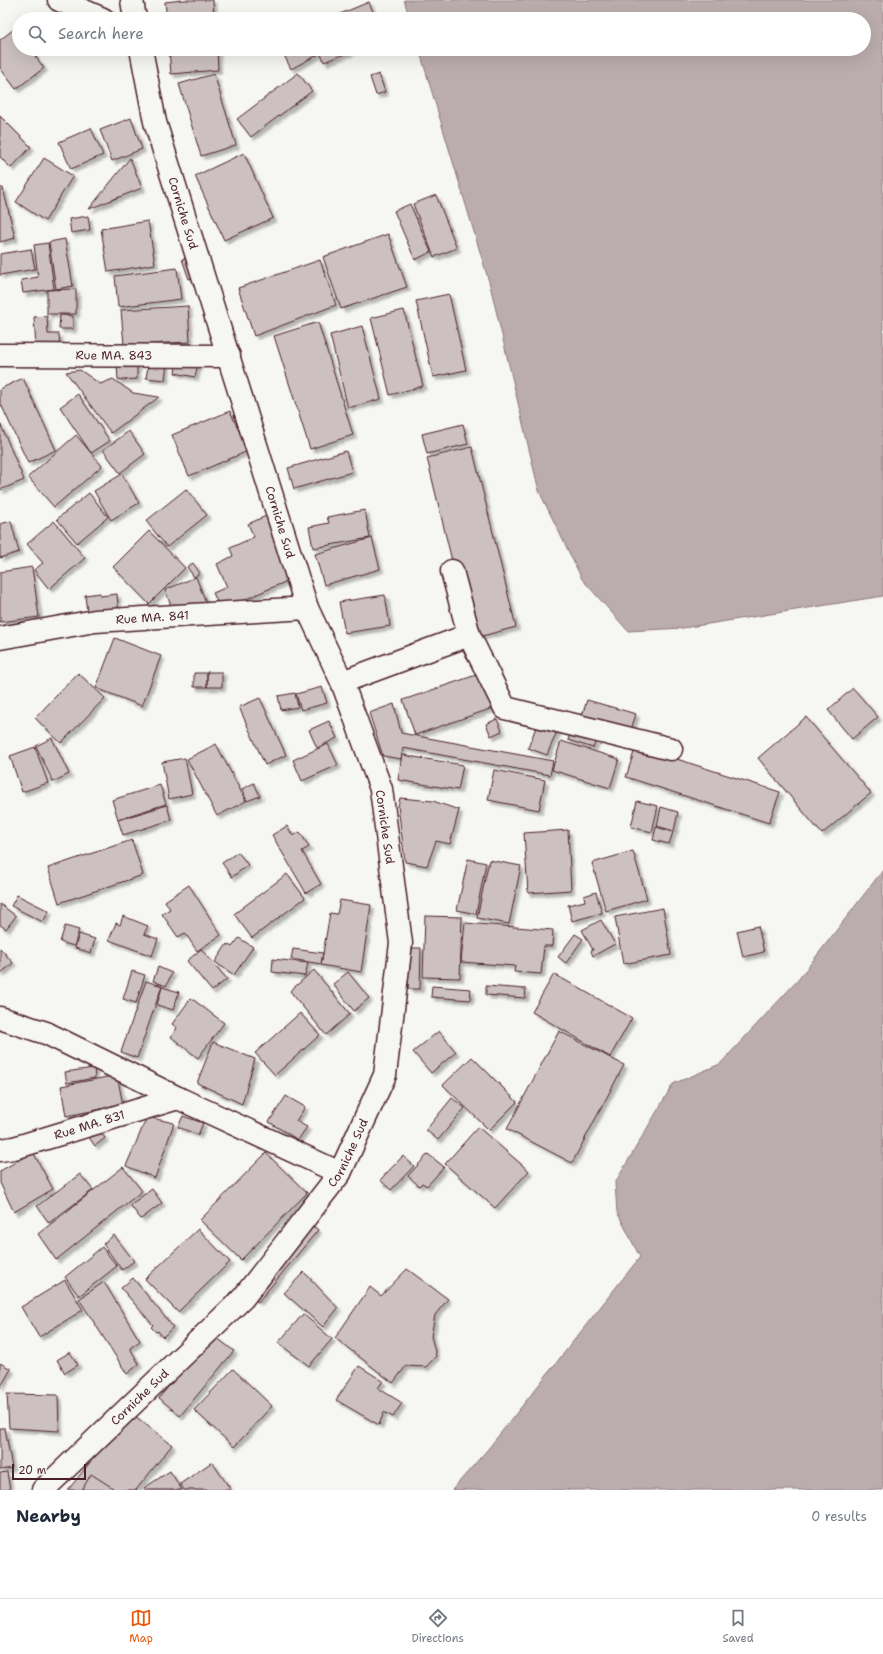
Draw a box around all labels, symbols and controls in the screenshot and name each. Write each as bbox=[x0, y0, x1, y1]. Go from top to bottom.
search box bbox=[12, 12, 871, 56]
icon: search bbox=[26, 23, 48, 45]
text: Search here bbox=[58, 24, 144, 44]
street label: Corniche Sud bbox=[164, 175, 202, 251]
street label: Rue MA. 843 bbox=[76, 347, 152, 364]
street label: Corniche Sud bbox=[261, 484, 299, 560]
street label: Rue MA. 841 bbox=[115, 607, 190, 628]
street label: Corniche Sud bbox=[372, 789, 398, 866]
street label: Rue MA. 831 bbox=[52, 1107, 127, 1143]
street label: Corniche Sud bbox=[324, 1116, 372, 1190]
street label: Corniche Sud bbox=[107, 1365, 173, 1429]
scale bar bbox=[12, 1462, 86, 1481]
text: 20 m bbox=[18, 1463, 46, 1478]
text: Nearby bbox=[16, 1505, 81, 1527]
text: 0 results bbox=[811, 1508, 867, 1525]
tab: Map bbox=[129, 1607, 153, 1646]
tab: Directions bbox=[411, 1607, 464, 1646]
tab: Saved bbox=[722, 1607, 754, 1646]

